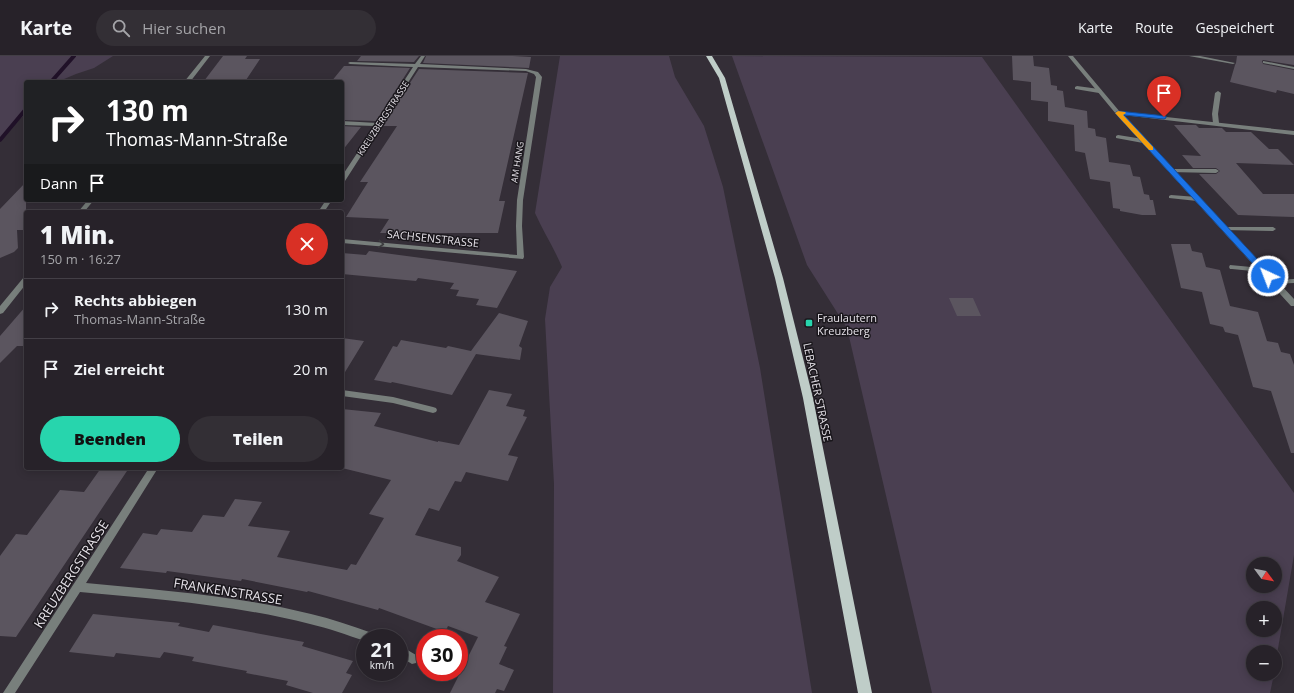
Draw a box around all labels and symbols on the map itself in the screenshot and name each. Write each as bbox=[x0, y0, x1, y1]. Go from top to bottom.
pin bbox=[1147, 76, 1181, 117]
street label: KREUZBERGSTRASSE bbox=[354, 78, 412, 158]
street label: AM HANG bbox=[507, 140, 527, 184]
street label: SACHSENSTRASSE bbox=[386, 226, 480, 250]
one-way arrow bbox=[378, 239, 384, 248]
position arrow bbox=[1247, 255, 1289, 297]
place label: Fraulautern Kreuzberg bbox=[817, 310, 877, 338]
marker: Fraulautern Kreuzberg bbox=[804, 318, 814, 328]
street label: LEBACHER STRASSE bbox=[800, 341, 836, 443]
street label: KREUZBERGSTRASSE bbox=[29, 517, 113, 631]
north arrow bbox=[1246, 557, 1282, 593]
street label: FRANKENSTRASSE bbox=[172, 574, 284, 608]
speed limit sign: 30 bbox=[416, 629, 468, 681]

